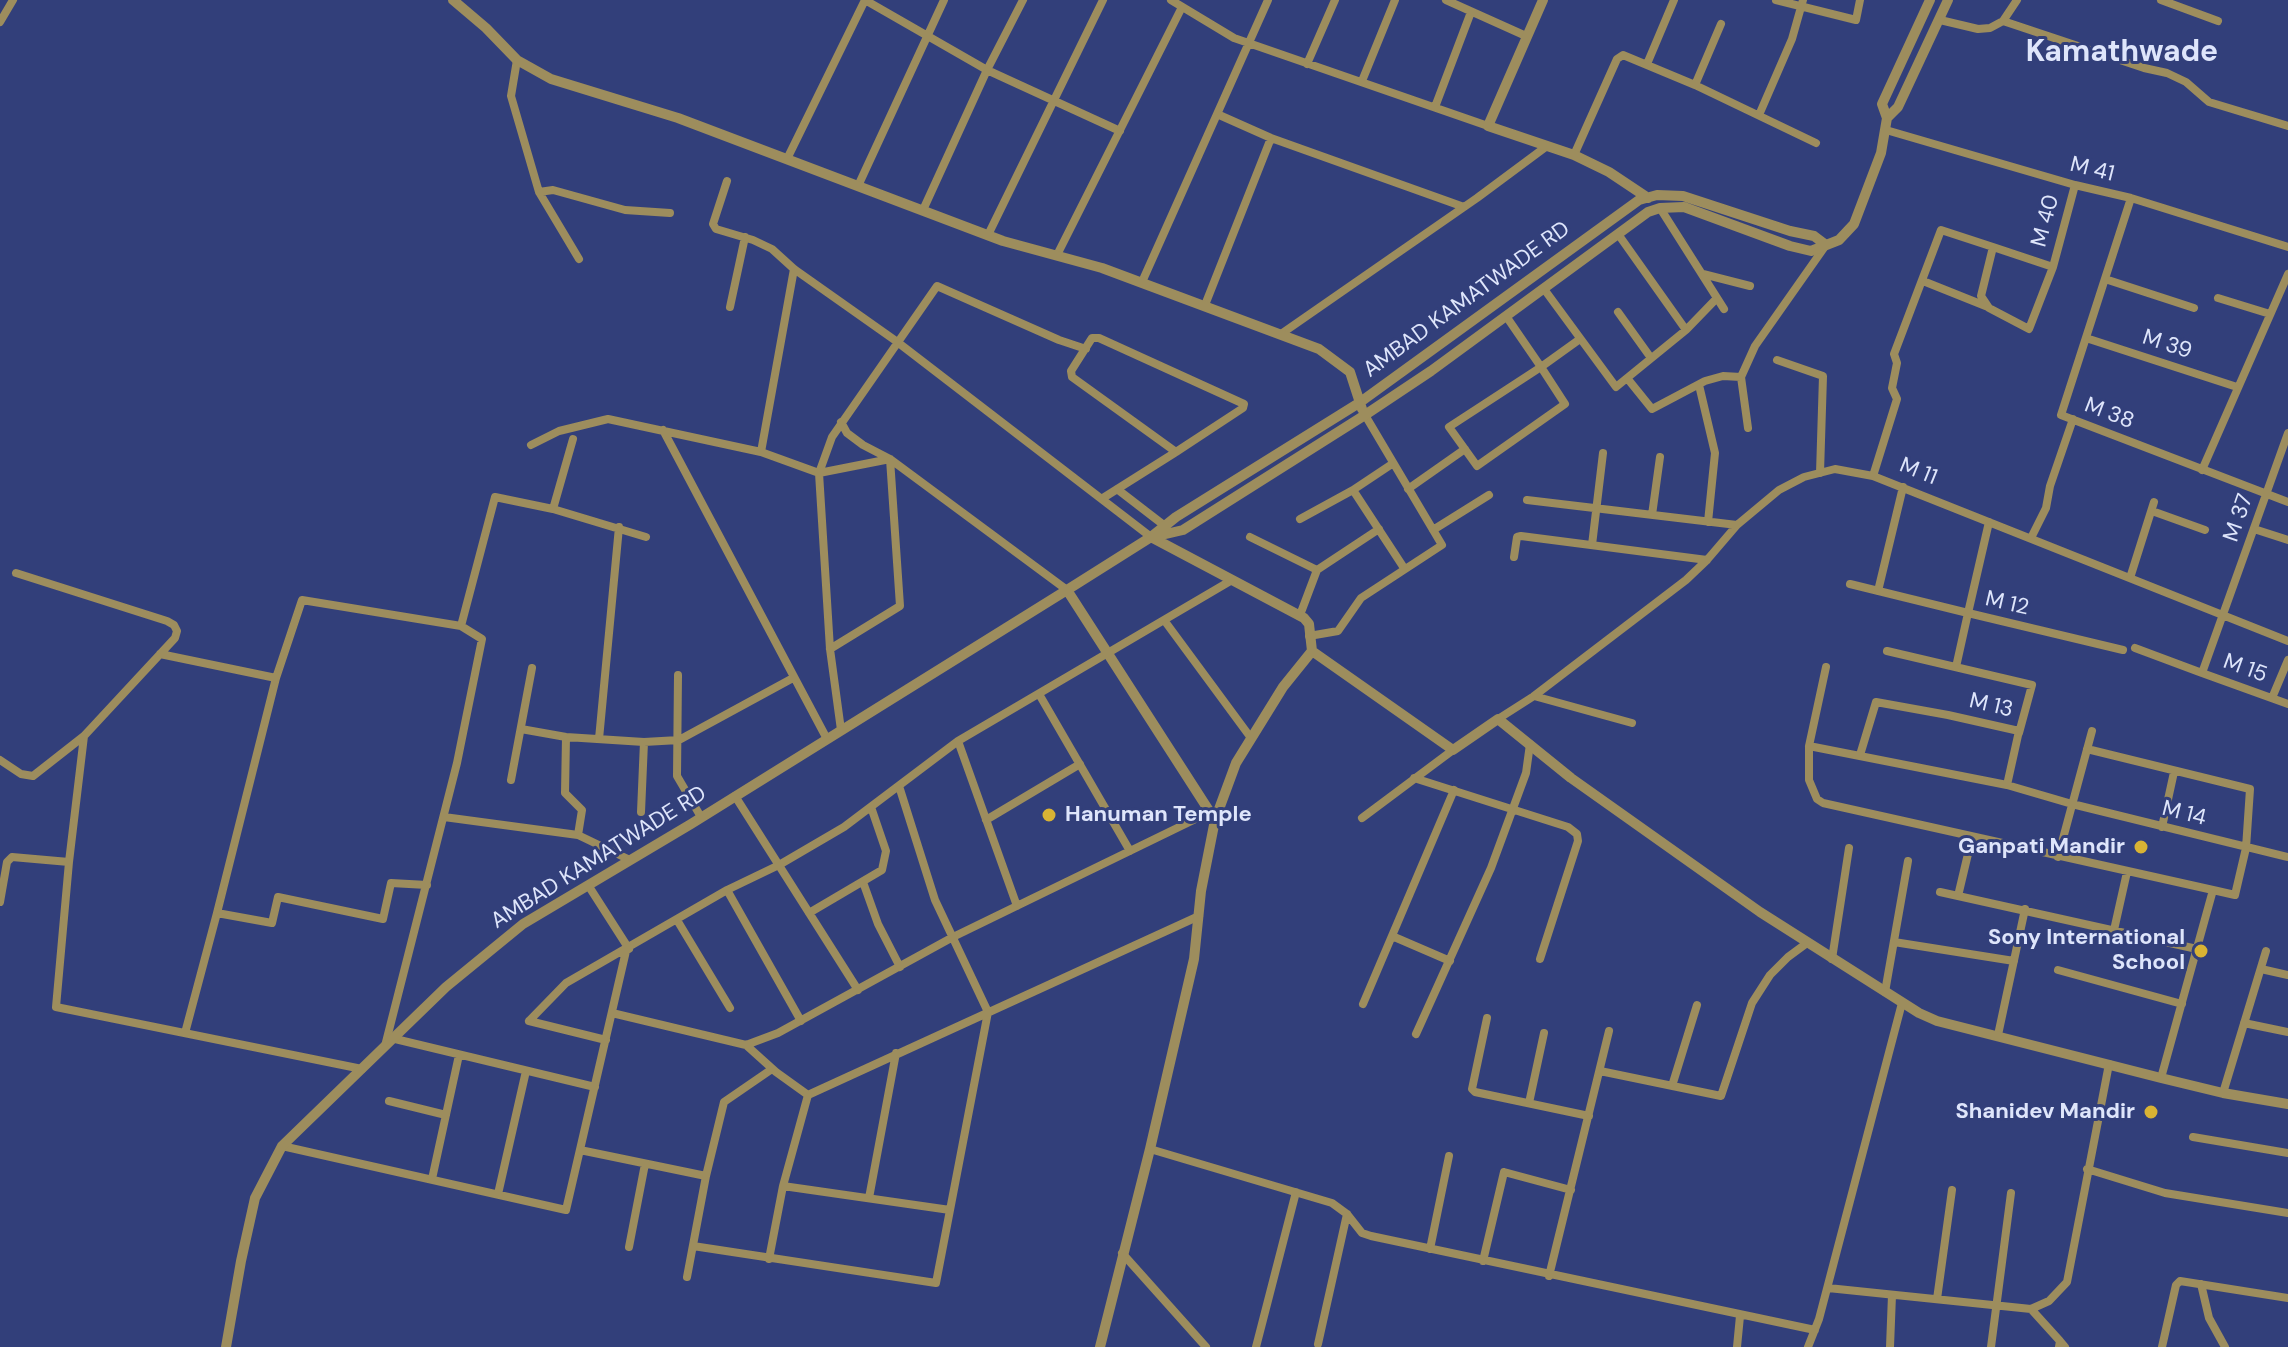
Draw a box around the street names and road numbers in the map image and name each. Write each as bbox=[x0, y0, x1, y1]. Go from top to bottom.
street label: M 41 bbox=[2067, 152, 2117, 188]
street label: M 40 bbox=[2026, 192, 2066, 250]
street label: AMBAD KAMATWADE RD bbox=[1359, 216, 1575, 384]
street label: M 39 bbox=[2139, 325, 2195, 365]
street label: M 38 bbox=[2081, 393, 2137, 435]
street label: M 11 bbox=[1895, 453, 1941, 491]
street label: M 37 bbox=[2219, 491, 2259, 545]
street label: M 12 bbox=[1983, 586, 2031, 622]
street label: M 15 bbox=[2220, 649, 2270, 689]
street label: M 13 bbox=[1966, 688, 2016, 724]
street label: AMBAD KAMATWADE RD bbox=[486, 781, 712, 935]
street label: M 14 bbox=[2159, 796, 2209, 832]

